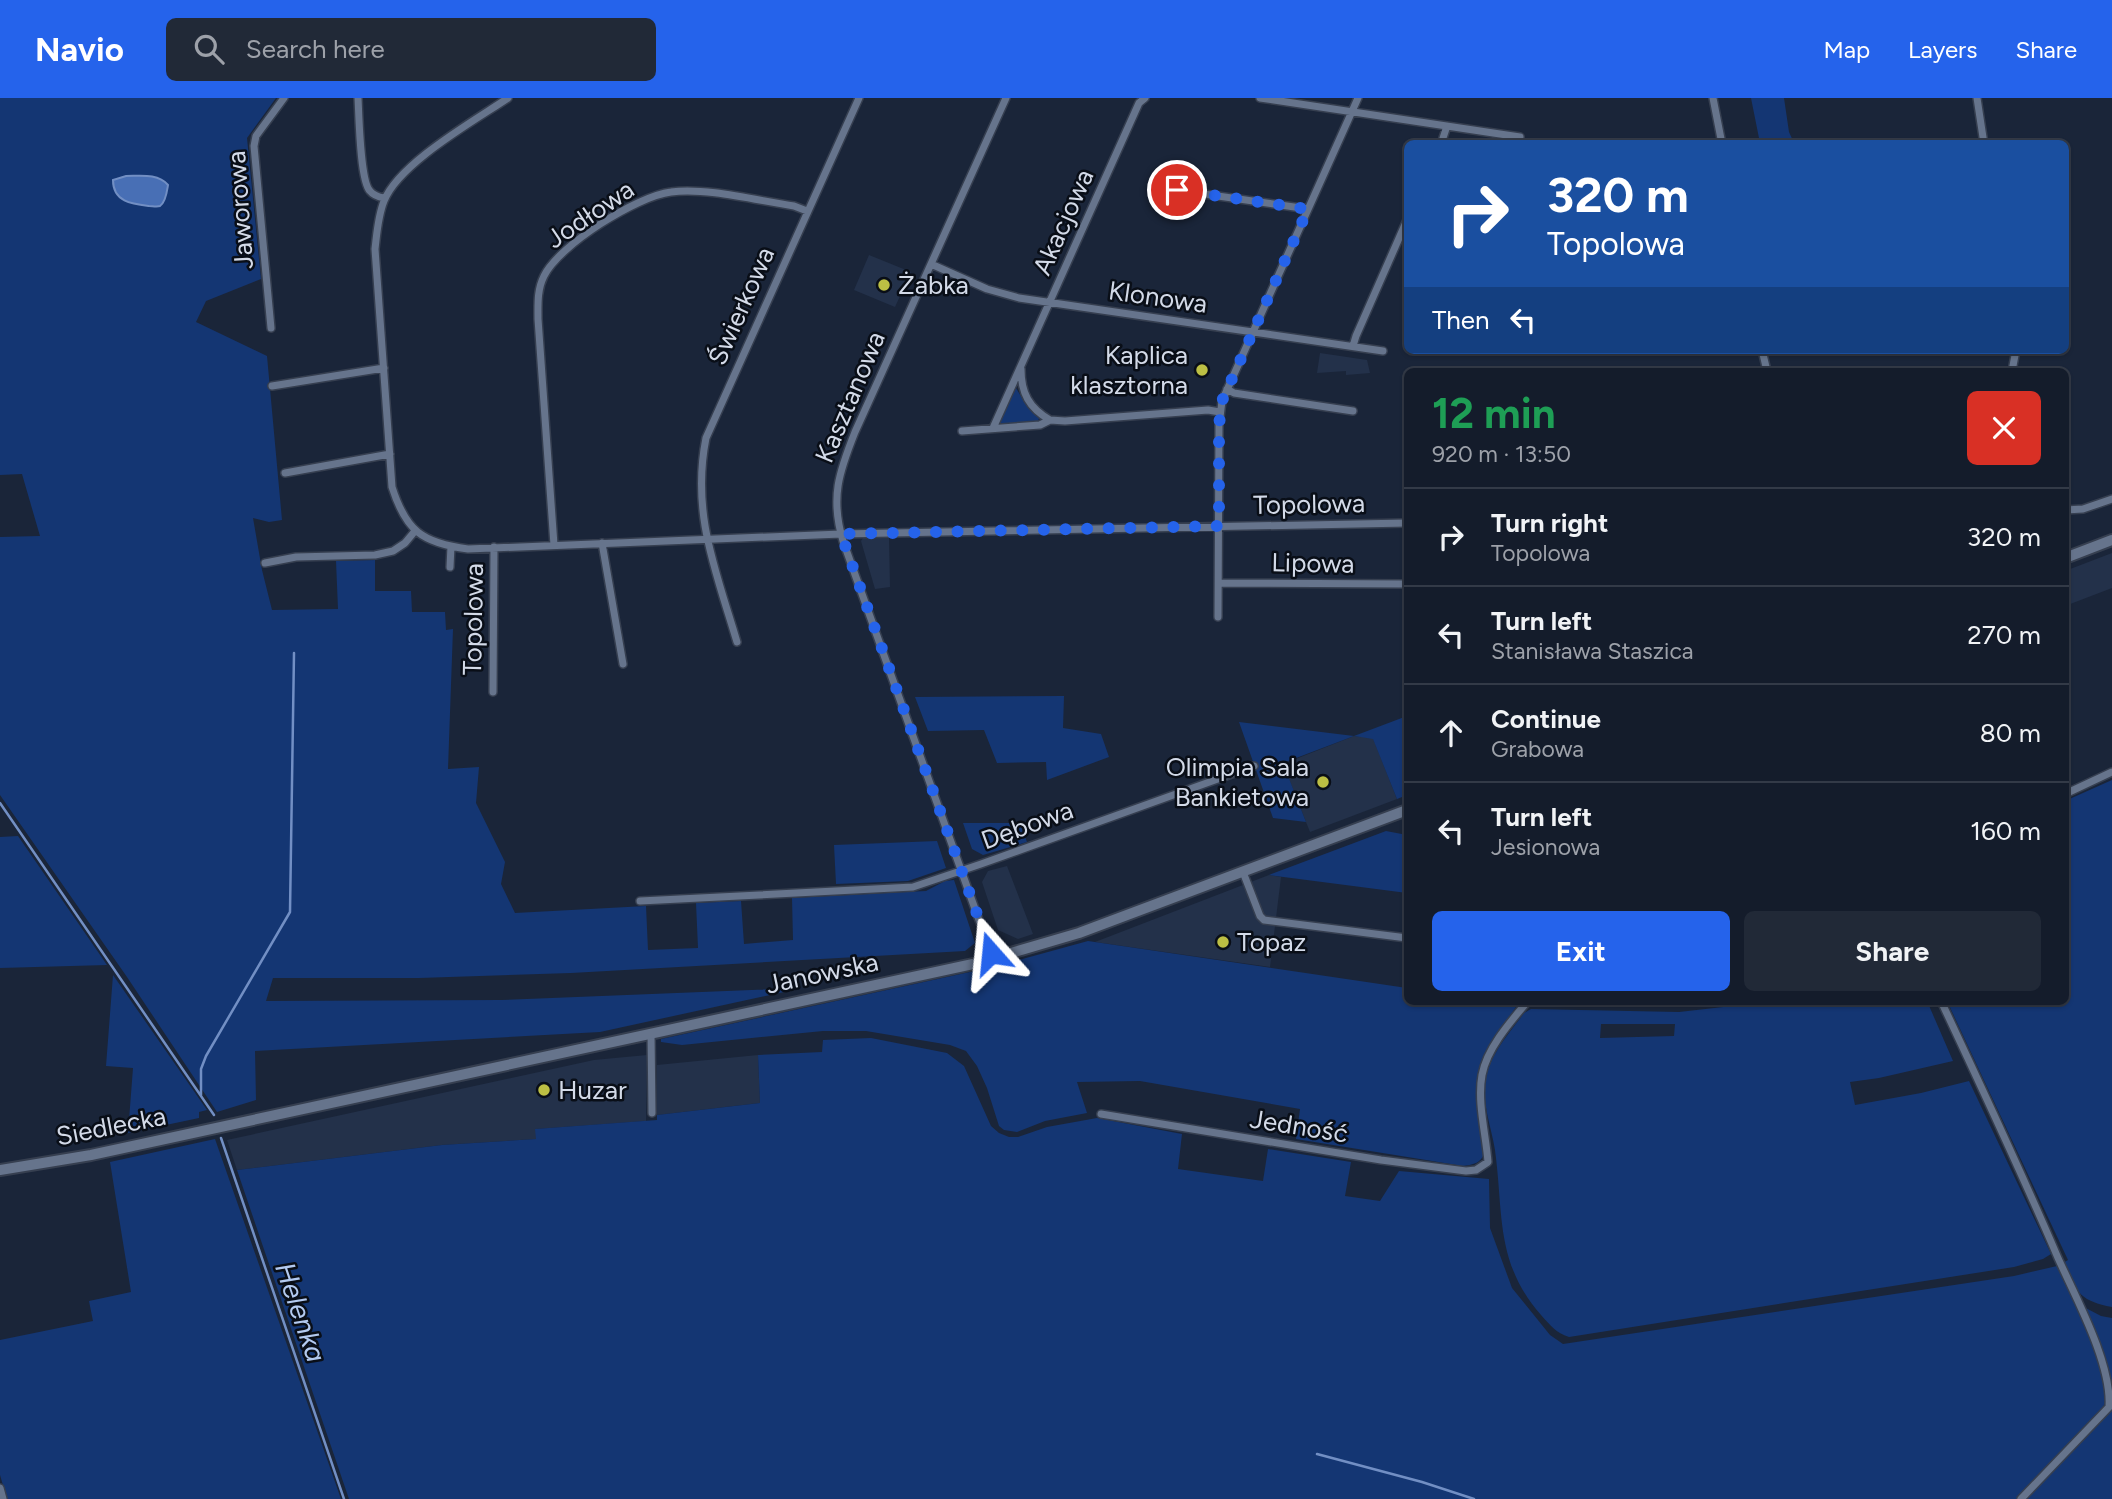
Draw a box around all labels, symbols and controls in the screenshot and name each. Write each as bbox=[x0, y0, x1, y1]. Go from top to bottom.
search box bbox=[166, 18, 656, 81]
text: Navio bbox=[35, 30, 124, 69]
icon: search bbox=[190, 30, 228, 68]
text: Search here bbox=[246, 33, 385, 65]
text: Map bbox=[1823, 35, 1870, 64]
text: Layers bbox=[1908, 35, 1977, 64]
text: Share bbox=[2015, 35, 2077, 64]
street label: Jaworowa bbox=[220, 150, 260, 270]
pin bbox=[1147, 160, 1207, 220]
street label: Akacjowa bbox=[1026, 164, 1100, 280]
text: 320 m bbox=[1547, 165, 1689, 224]
icon: right bbox=[1432, 168, 1523, 259]
icon: arrive bbox=[1158, 171, 1196, 209]
street label: Jodłowa bbox=[540, 173, 640, 255]
text: Topolowa bbox=[1547, 225, 1685, 263]
street label: Świerkowa bbox=[701, 242, 781, 370]
place label: Żabka bbox=[898, 269, 969, 301]
street label: Klonowa bbox=[1107, 274, 1209, 320]
marker: Żabka bbox=[876, 277, 892, 293]
icon: left bbox=[1504, 301, 1542, 339]
text: Then bbox=[1432, 304, 1490, 336]
street label: Kasztanowa bbox=[808, 327, 892, 467]
place label: Kaplica klasztorna bbox=[1070, 339, 1188, 401]
marker: Kaplica klasztorna bbox=[1194, 362, 1210, 378]
text: 12 min bbox=[1432, 388, 1556, 439]
button: close bbox=[1967, 391, 2041, 465]
text: 920 m · 13:50 bbox=[1432, 440, 1571, 468]
street label: Topolowa bbox=[1253, 487, 1365, 521]
text: Turn right bbox=[1491, 507, 1608, 539]
icon: right bbox=[1432, 518, 1470, 556]
text: 320 m bbox=[1967, 521, 2041, 553]
text: Topolowa bbox=[1491, 539, 1590, 567]
street label: Lipowa bbox=[1271, 546, 1355, 580]
street label: Topolowa bbox=[456, 563, 490, 675]
text: Turn left bbox=[1491, 605, 1592, 637]
icon: left bbox=[1432, 616, 1470, 654]
text: 270 m bbox=[1967, 619, 2041, 651]
text: Stanisława Staszica bbox=[1491, 637, 1694, 665]
text: Continue bbox=[1491, 703, 1601, 735]
icon: ahead bbox=[1432, 714, 1470, 752]
text: 80 m bbox=[1980, 717, 2041, 749]
text: Grabowa bbox=[1491, 735, 1584, 763]
place label: Olimpia Sala Bankietowa bbox=[1166, 751, 1309, 813]
marker: Olimpia Sala Bankietowa bbox=[1315, 774, 1331, 790]
street label: Dębowa bbox=[977, 794, 1077, 856]
text: Turn left bbox=[1491, 801, 1592, 833]
icon: left bbox=[1432, 812, 1470, 850]
text: 160 m bbox=[1970, 815, 2041, 847]
text: Jesionowa bbox=[1491, 833, 1600, 861]
button: Exit bbox=[1432, 911, 1730, 991]
button: Share bbox=[1744, 911, 2041, 991]
position arrow bbox=[954, 916, 1028, 990]
place label: Topaz bbox=[1237, 926, 1306, 958]
marker: Topaz bbox=[1215, 934, 1231, 950]
street label: Janowska bbox=[763, 946, 881, 1000]
place label: Huzar bbox=[558, 1074, 627, 1106]
marker: Huzar bbox=[536, 1082, 552, 1098]
street label: Siedlecka bbox=[53, 1100, 169, 1152]
street label: Jedność bbox=[1248, 1102, 1350, 1150]
water label: Helenka bbox=[268, 1258, 334, 1366]

